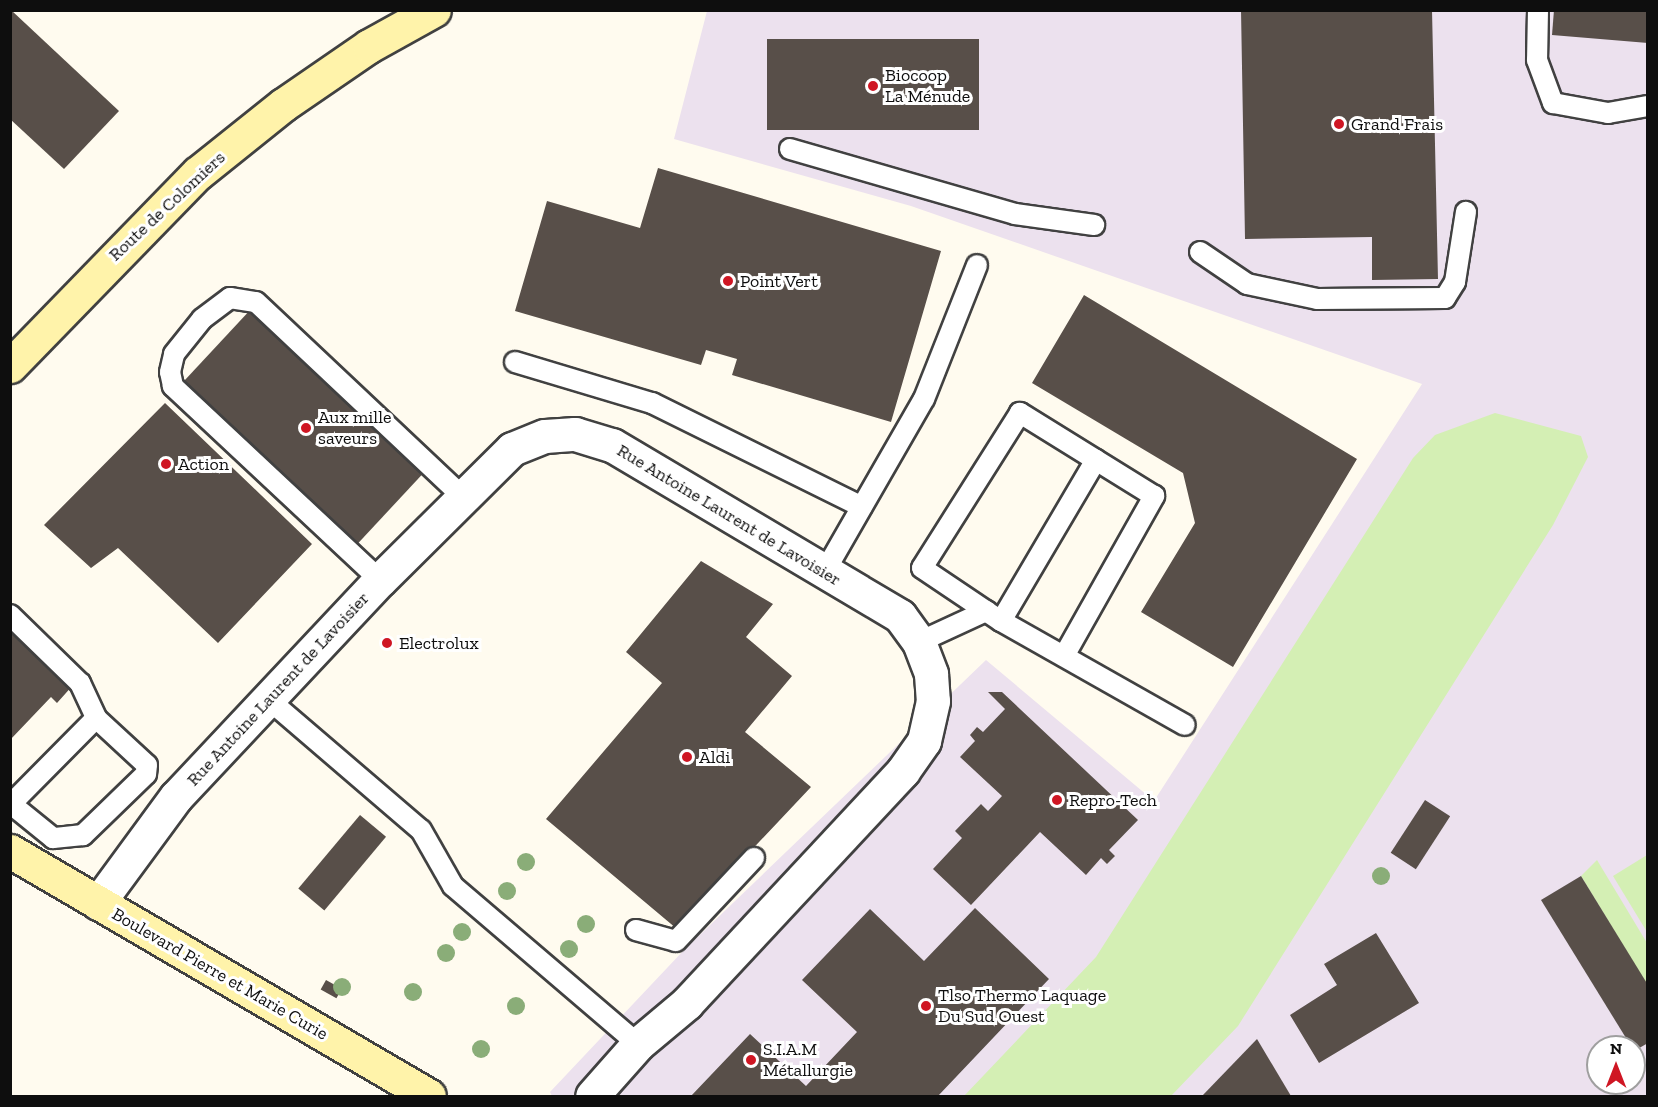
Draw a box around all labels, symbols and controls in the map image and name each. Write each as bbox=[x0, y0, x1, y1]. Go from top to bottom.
place label: Biocoop La Ménude bbox=[885, 65, 970, 107]
marker: Biocoop La Ménude bbox=[866, 79, 880, 93]
place label: Grand Frais bbox=[1351, 113, 1443, 135]
marker: Grand Frais bbox=[1332, 117, 1346, 131]
street label: Route de Colomiers bbox=[104, 147, 230, 265]
place label: Point Vert bbox=[740, 270, 818, 292]
marker: Point Vert bbox=[721, 274, 735, 288]
place label: Aux mille saveurs bbox=[318, 407, 391, 450]
marker: Aux mille saveurs bbox=[299, 421, 313, 435]
street label: Rue Antoine Laurent de Lavoisier bbox=[613, 439, 845, 591]
place label: Action bbox=[178, 453, 229, 475]
marker: Action bbox=[159, 457, 173, 471]
street label: Rue Antoine Laurent de Lavoisier bbox=[182, 587, 374, 791]
place label: Electrolux bbox=[399, 632, 479, 654]
marker: Electrolux bbox=[380, 636, 394, 650]
place label: Aldi bbox=[699, 746, 730, 768]
marker: Aldi bbox=[680, 750, 694, 764]
place label: Repro-Tech bbox=[1069, 789, 1157, 811]
marker: Repro-Tech bbox=[1050, 793, 1064, 807]
street label: Boulevard Pierre et Marie Curie bbox=[108, 903, 332, 1045]
place label: Tlso Thermo Laquage Du Sud Ouest bbox=[938, 985, 1106, 1028]
marker: Tlso Thermo Laquage Du Sud Ouest bbox=[919, 999, 933, 1013]
north arrow bbox=[1586, 1035, 1646, 1095]
place label: S.I.A.M Métallurgie bbox=[763, 1039, 853, 1082]
text: N bbox=[1610, 1039, 1622, 1058]
marker: S.I.A.M Métallurgie bbox=[744, 1053, 758, 1067]

